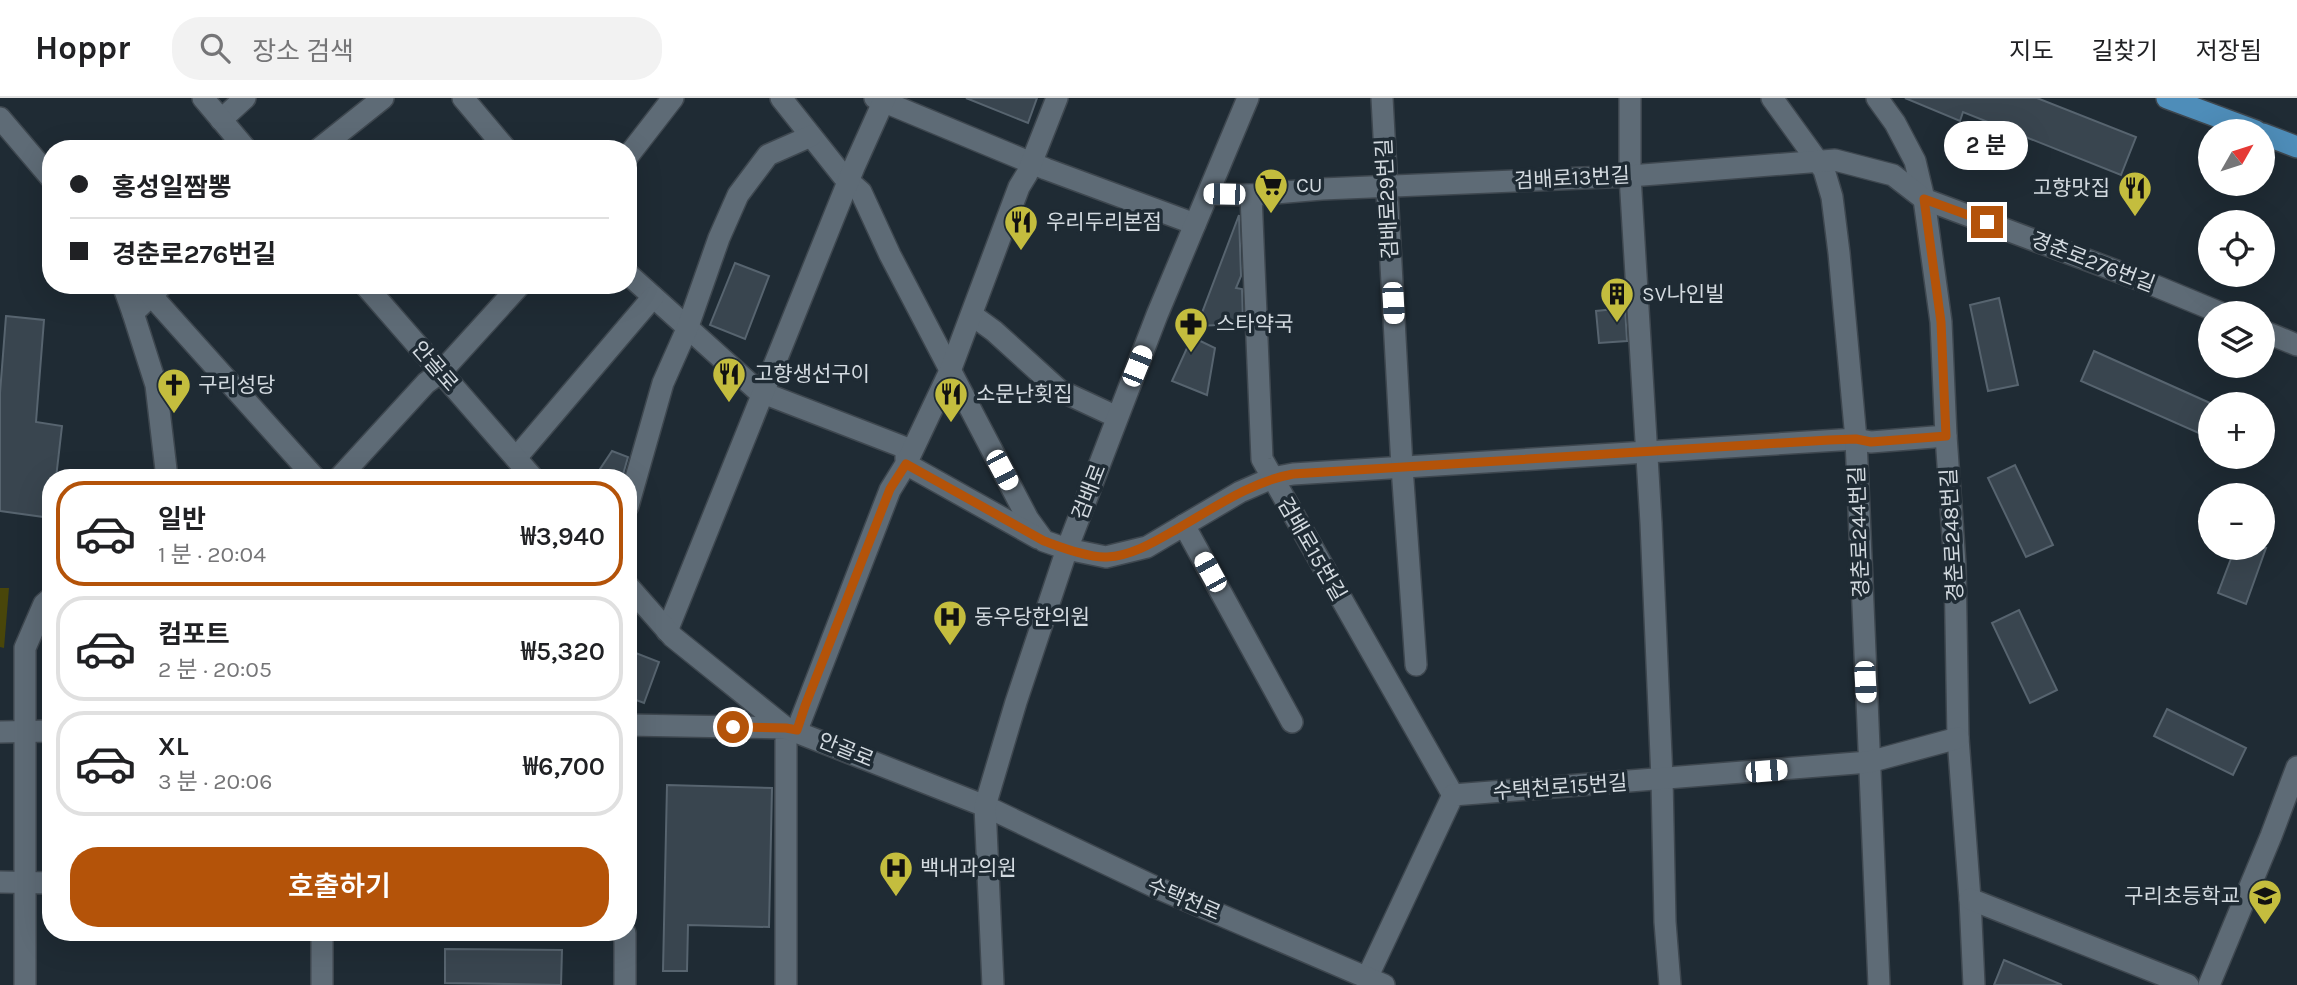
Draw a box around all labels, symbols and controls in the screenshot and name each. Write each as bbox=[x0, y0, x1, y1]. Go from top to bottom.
search box bbox=[172, 17, 662, 80]
text: Hoppr bbox=[35, 29, 130, 67]
icon: search bbox=[196, 29, 234, 67]
text: 장소 검색 bbox=[252, 36, 354, 67]
text: 지도 bbox=[2009, 37, 2054, 65]
text: 길찾기 bbox=[2092, 37, 2158, 65]
text: 저장됨 bbox=[2196, 37, 2262, 65]
north arrow bbox=[2198, 119, 2275, 196]
map controls bbox=[2198, 119, 2275, 560]
callout: 2 분 bbox=[1945, 121, 2029, 170]
text: 2 분 bbox=[1966, 132, 2006, 159]
street label: 검배로29번길 bbox=[1372, 138, 1402, 260]
street label: 검배로13번길 bbox=[1513, 163, 1631, 193]
supermarket icon: CU bbox=[1252, 166, 1290, 215]
restaurant icon: 고향맛집 bbox=[2116, 169, 2154, 218]
text: 홍성일짬뽕 bbox=[112, 172, 232, 203]
place label: CU bbox=[1296, 173, 1323, 197]
place label: 고향맛집 bbox=[2033, 176, 2110, 200]
car bbox=[1203, 183, 1246, 205]
restaurant icon: 우리두리본점 bbox=[1002, 203, 1040, 252]
route end bbox=[1971, 206, 2003, 238]
place label: 우리두리본점 bbox=[1046, 210, 1162, 234]
button: locate bbox=[2198, 210, 2275, 287]
street label: 경춘로276번길 bbox=[2028, 227, 2158, 297]
text: 경춘로276번길 bbox=[112, 239, 276, 270]
building icon: SV나인빌 bbox=[1598, 275, 1636, 324]
car bbox=[1382, 281, 1405, 325]
place label: SV나인빌 bbox=[1642, 282, 1724, 306]
button: layers bbox=[2198, 301, 2275, 378]
pharmacy icon: 스타약국 bbox=[1172, 305, 1210, 354]
place label: 스타약국 bbox=[1216, 312, 1293, 336]
street label: 안골로 bbox=[407, 336, 463, 396]
car bbox=[1120, 343, 1155, 389]
restaurant icon: 고향생선구이 bbox=[710, 355, 748, 404]
place label: 고향생선구이 bbox=[754, 362, 870, 386]
church icon: 구리성당 bbox=[155, 366, 193, 415]
place label: 구리성당 bbox=[198, 373, 275, 397]
restaurant icon: 소문난횟집 bbox=[932, 375, 970, 424]
place label: 소문난횟집 bbox=[976, 382, 1073, 406]
button: + bbox=[2198, 392, 2275, 469]
car bbox=[983, 447, 1022, 493]
street label: 검배로 bbox=[1067, 461, 1111, 523]
street label: 경춘로244번길 bbox=[1845, 466, 1873, 598]
street label: 경춘로248번길 bbox=[1937, 468, 1967, 602]
button: − bbox=[2198, 483, 2275, 560]
street label: 검배로15번길 bbox=[1273, 493, 1351, 605]
icon: car bbox=[74, 502, 137, 565]
text: 일반 bbox=[158, 504, 206, 535]
text: ₩3,940 bbox=[521, 521, 605, 552]
text: 1 분 · 20:04 bbox=[158, 541, 266, 568]
car bbox=[1191, 549, 1230, 595]
hospital icon: 동우당한의원 bbox=[931, 598, 969, 647]
place label: 동우당한의원 bbox=[974, 605, 1090, 629]
icon: car bbox=[74, 617, 137, 680]
text: 컴포트 bbox=[158, 619, 230, 650]
text: ₩5,320 bbox=[521, 636, 605, 667]
text: 2 분 · 20:05 bbox=[158, 656, 272, 683]
car bbox=[1854, 660, 1877, 704]
route start bbox=[717, 711, 749, 743]
street label: 안골로 bbox=[815, 728, 877, 772]
text: XL bbox=[158, 731, 189, 762]
icon: car bbox=[74, 732, 137, 795]
text: ₩6,700 bbox=[523, 751, 605, 782]
car bbox=[1745, 759, 1788, 783]
text: 3 분 · 20:06 bbox=[158, 768, 272, 795]
street label: 수택천로15번길 bbox=[1492, 770, 1628, 804]
button: 호출하기 bbox=[70, 847, 609, 927]
hospital icon: 백내과의원 bbox=[877, 849, 915, 898]
place label: 백내과의원 bbox=[920, 856, 1017, 880]
street label: 수택천로 bbox=[1144, 873, 1224, 925]
school or university icon: 구리초등학교 bbox=[2246, 877, 2284, 926]
place label: 구리초등학교 bbox=[2124, 884, 2240, 908]

